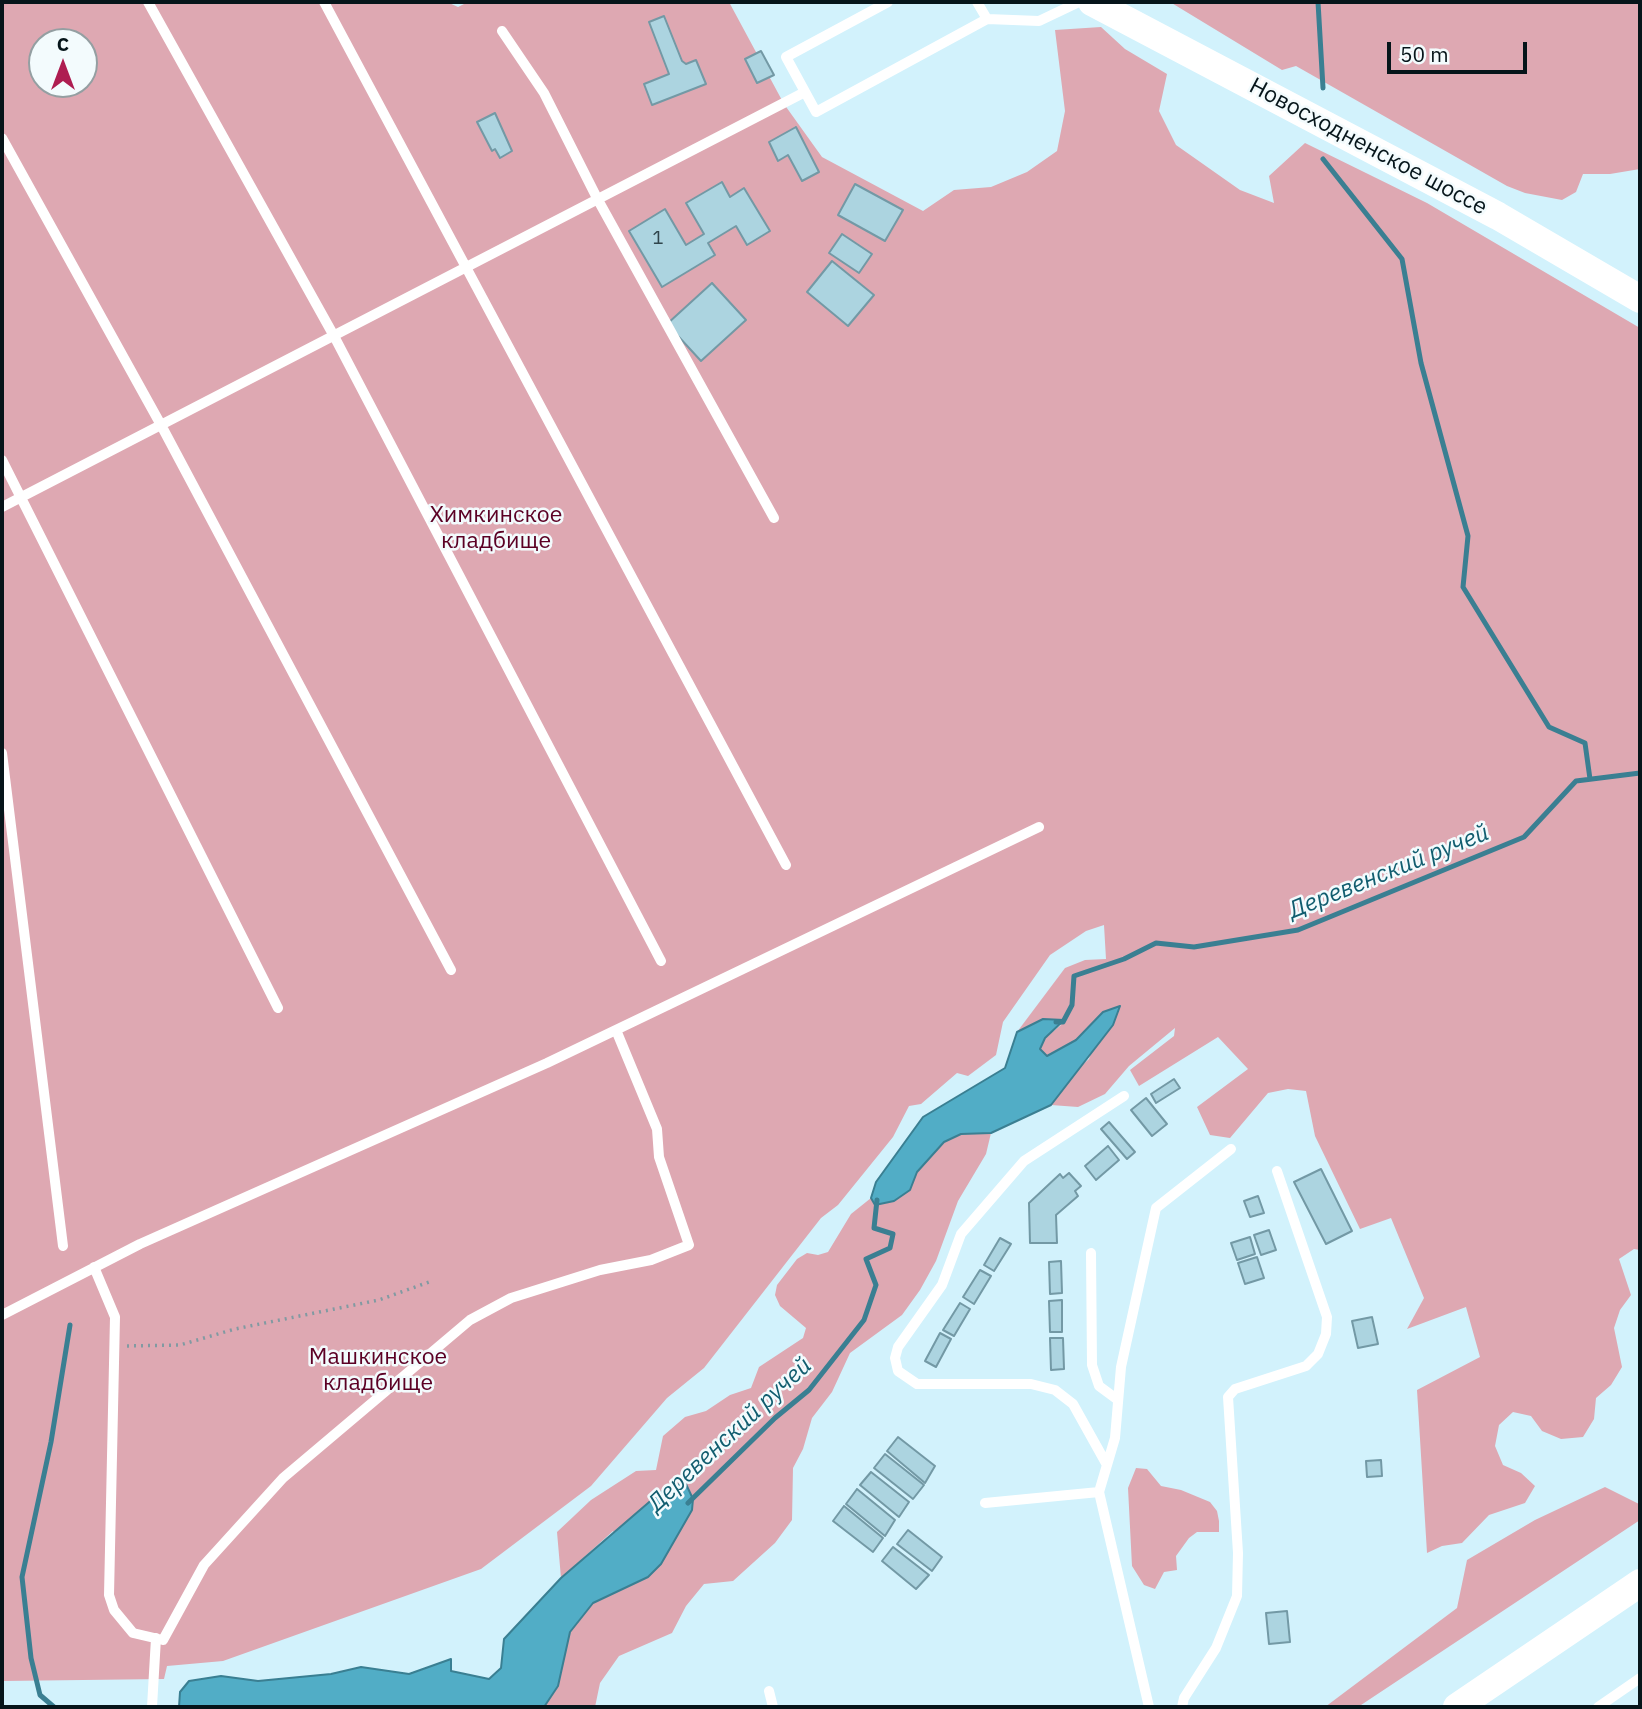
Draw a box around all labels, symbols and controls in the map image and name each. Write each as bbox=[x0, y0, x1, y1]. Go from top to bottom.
north arrow bbox=[28, 28, 98, 98]
scale bar bbox=[1390, 28, 1530, 72]
text: С bbox=[57, 32, 69, 56]
text: 50 m bbox=[1400, 40, 1449, 68]
street label: Новосходненское шоссе bbox=[1244, 73, 1492, 221]
house number: 1 bbox=[652, 228, 664, 250]
park label: Химкинское кладбище bbox=[430, 501, 562, 555]
water label: Деревенский ручей bbox=[1285, 819, 1493, 925]
park label: Машкинское кладбище bbox=[309, 1343, 447, 1397]
water label: Деревенский ручей bbox=[642, 1352, 818, 1518]

